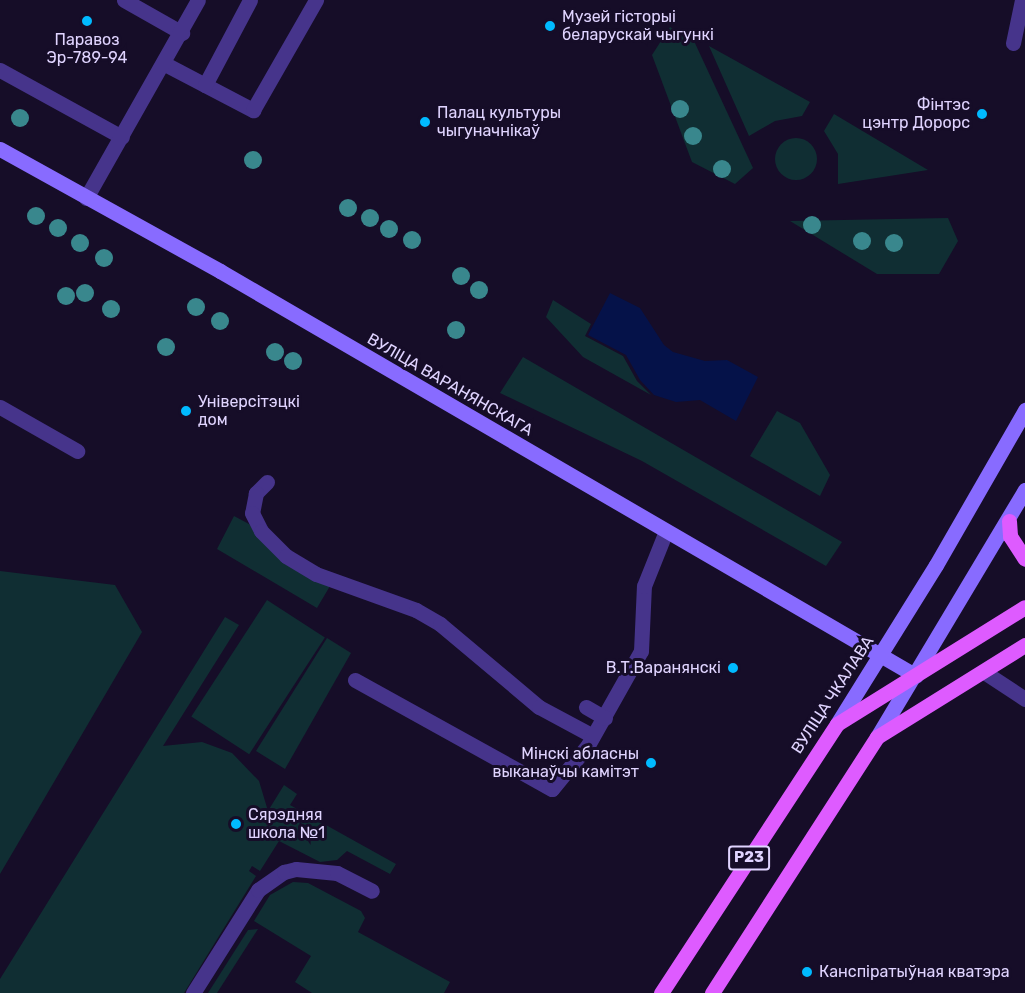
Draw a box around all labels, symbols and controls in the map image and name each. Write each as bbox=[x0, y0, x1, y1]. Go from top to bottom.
place label: Музей гісторыі беларускай чыгункі bbox=[562, 7, 714, 45]
marker: Паравоз Эр-789-94 bbox=[80, 14, 94, 28]
marker: Музей гісторыі беларускай чыгункі bbox=[543, 19, 557, 33]
place label: Паравоз Эр-789-94 bbox=[47, 30, 127, 68]
place label: Фінтэс цэнтр Дорорс bbox=[862, 95, 970, 133]
place label: Палац культуры чыгуначнікаў bbox=[437, 103, 561, 141]
marker: Фінтэс цэнтр Дорорс bbox=[975, 107, 989, 121]
marker: Палац культуры чыгуначнікаў bbox=[418, 115, 432, 129]
street label: ВУЛІЦА ВАРАНЯНСКАГА bbox=[364, 330, 536, 440]
place label: Універсітэцкі дом bbox=[198, 392, 300, 430]
marker: Універсітэцкі дом bbox=[179, 404, 193, 418]
street label: ВУЛІЦА ЧКАЛАВА bbox=[788, 633, 878, 757]
place label: В.Т.Варанянскі bbox=[606, 658, 721, 678]
marker: В.Т.Варанянскі bbox=[726, 661, 740, 675]
place label: Мінскі абласны выканаўчы камітэт bbox=[492, 744, 639, 782]
marker: Мінскі абласны выканаўчы камітэт bbox=[644, 756, 658, 770]
place label: Сярэдняя школа №1 bbox=[248, 805, 325, 843]
marker: Сярэдняя школа №1 bbox=[229, 817, 243, 831]
road number: Р23 bbox=[728, 846, 770, 870]
place label: Канспіратыўная кватэра bbox=[819, 962, 1010, 982]
marker: Канспіратыўная кватэра bbox=[800, 965, 814, 979]

